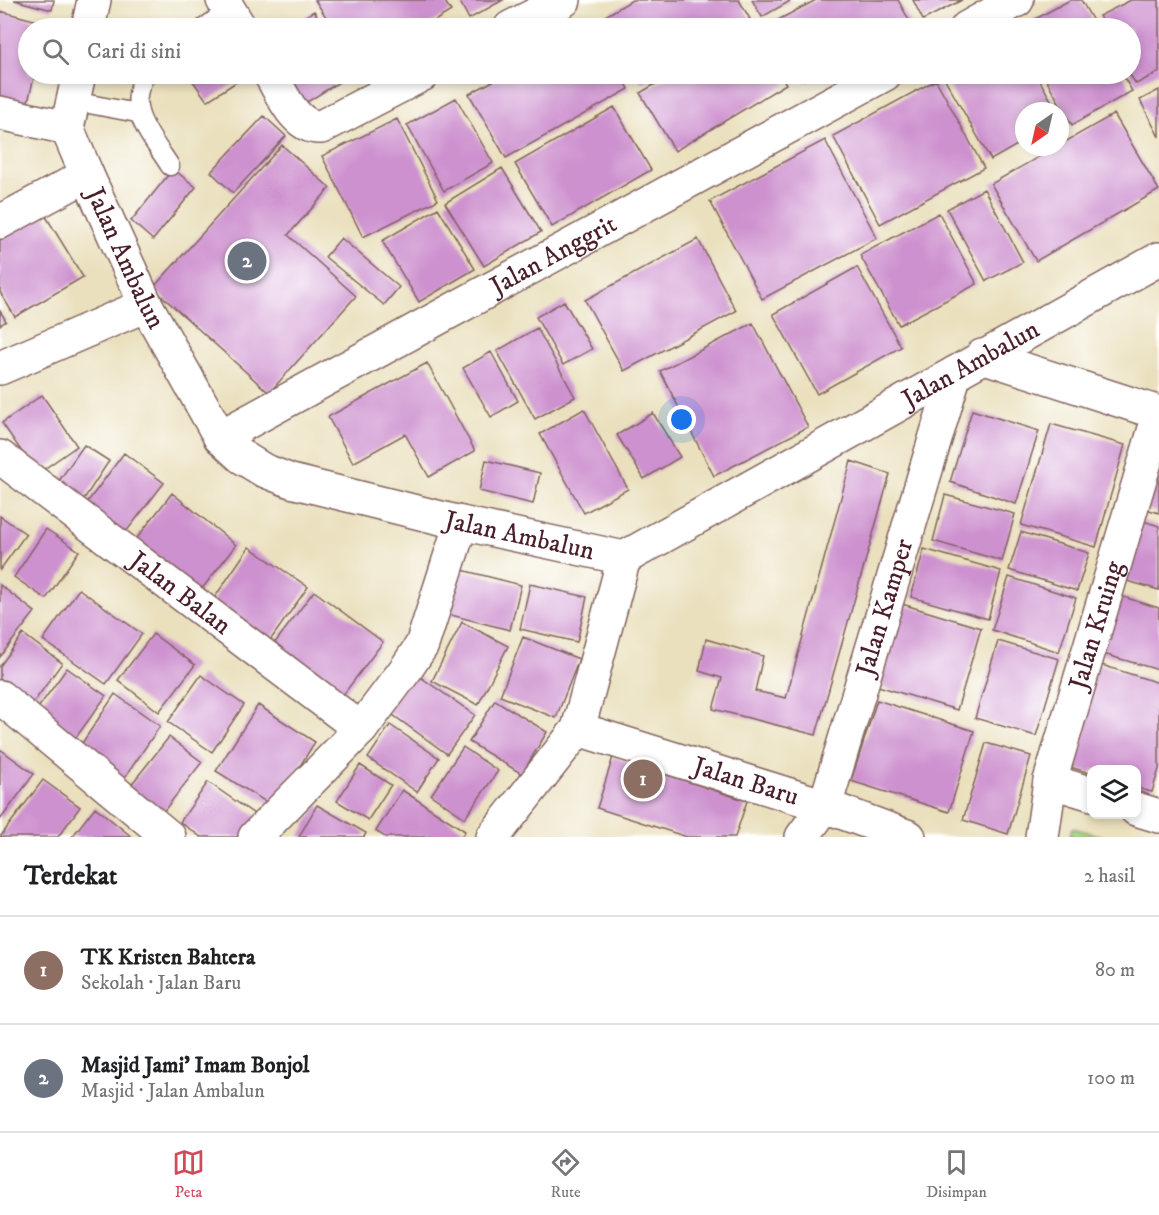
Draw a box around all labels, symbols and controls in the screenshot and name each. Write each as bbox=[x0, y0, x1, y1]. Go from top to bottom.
search box bbox=[18, 18, 1141, 84]
icon: search bbox=[39, 35, 72, 68]
text: Cari di sini bbox=[87, 38, 181, 65]
north arrow bbox=[1015, 102, 1069, 156]
street label: Jalan Ambalun bbox=[78, 181, 173, 335]
street label: Jalan Anggrit bbox=[483, 207, 622, 304]
pin: 2 bbox=[228, 238, 266, 284]
street label: Jalan Ambalun bbox=[895, 313, 1045, 417]
your location bbox=[667, 405, 696, 434]
street label: Jalan Ambalun bbox=[439, 503, 598, 568]
street label: Jalan Kamper bbox=[848, 535, 921, 682]
street label: Jalan Balan bbox=[122, 543, 238, 642]
street label: Jalan Kruing bbox=[1061, 557, 1131, 695]
street label: Jalan Baru bbox=[687, 749, 803, 813]
pin: 1 bbox=[624, 756, 662, 802]
map controls bbox=[1087, 765, 1141, 819]
button: layers bbox=[1087, 765, 1141, 819]
text: Terdekat bbox=[24, 860, 117, 893]
text: 2 hasil bbox=[1084, 864, 1135, 889]
text: TK Kristen Bahtera bbox=[81, 944, 255, 971]
text: 1 bbox=[40, 958, 47, 983]
text: 80 m bbox=[1095, 958, 1135, 983]
text: Sekolah · Jalan Baru bbox=[81, 971, 241, 996]
text: Masjid Jami' Imam Bonjol bbox=[81, 1052, 309, 1079]
text: 2 bbox=[39, 1066, 48, 1091]
text: 100 m bbox=[1087, 1066, 1135, 1091]
text: Masjid · Jalan Ambalun bbox=[81, 1079, 265, 1104]
tab: Peta bbox=[172, 1146, 205, 1202]
tab: Rute bbox=[549, 1146, 582, 1202]
tab: Disimpan bbox=[926, 1146, 987, 1202]

